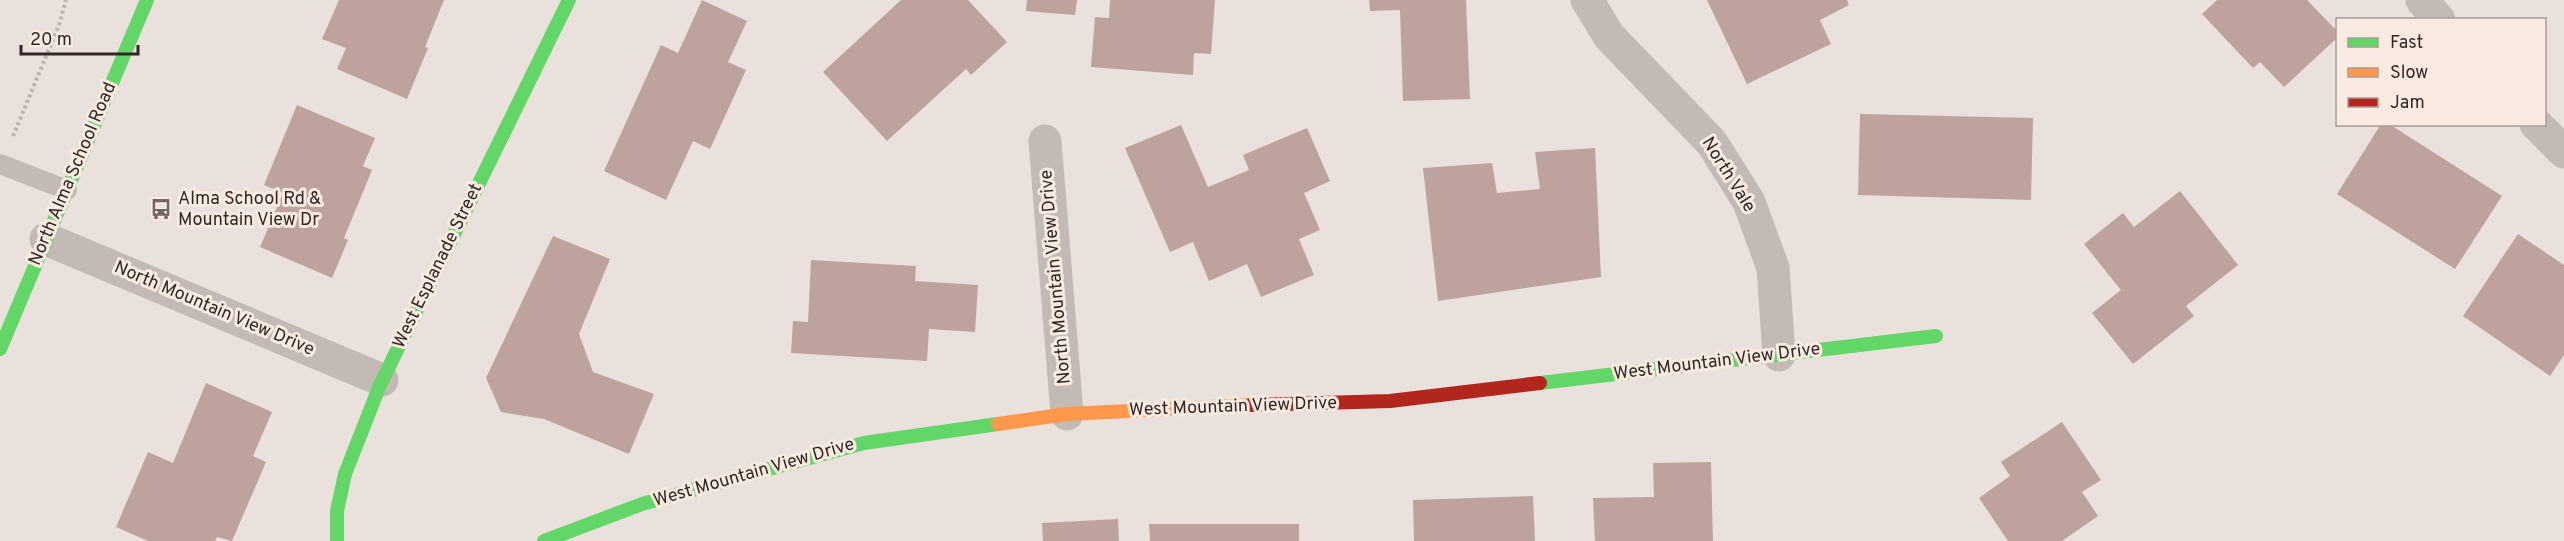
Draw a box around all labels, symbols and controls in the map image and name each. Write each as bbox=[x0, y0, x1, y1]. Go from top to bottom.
scale bar bbox=[21, 18, 138, 56]
legend bbox=[2336, 18, 2546, 126]
text: 20 m bbox=[30, 29, 72, 52]
text: Fast bbox=[2390, 32, 2423, 55]
text: Slow bbox=[2390, 62, 2428, 85]
street label: North Alma School Road bbox=[24, 79, 122, 269]
text: Jam bbox=[2390, 92, 2425, 115]
street label: North Vale bbox=[1696, 133, 1760, 217]
street label: North Mountain View Drive bbox=[1035, 169, 1077, 385]
street label: West Esplanade Street bbox=[388, 180, 488, 352]
place label: Alma School Rd & Mountain View Dr bbox=[178, 188, 321, 232]
bus stop icon: Alma School Rd & Mountain View Dr bbox=[149, 197, 173, 221]
street label: North Mountain View Drive bbox=[110, 256, 318, 362]
street label: West Mountain View Drive bbox=[1612, 338, 1822, 386]
street label: West Mountain View Drive bbox=[1129, 392, 1337, 422]
street label: West Mountain View Drive bbox=[651, 433, 857, 513]

